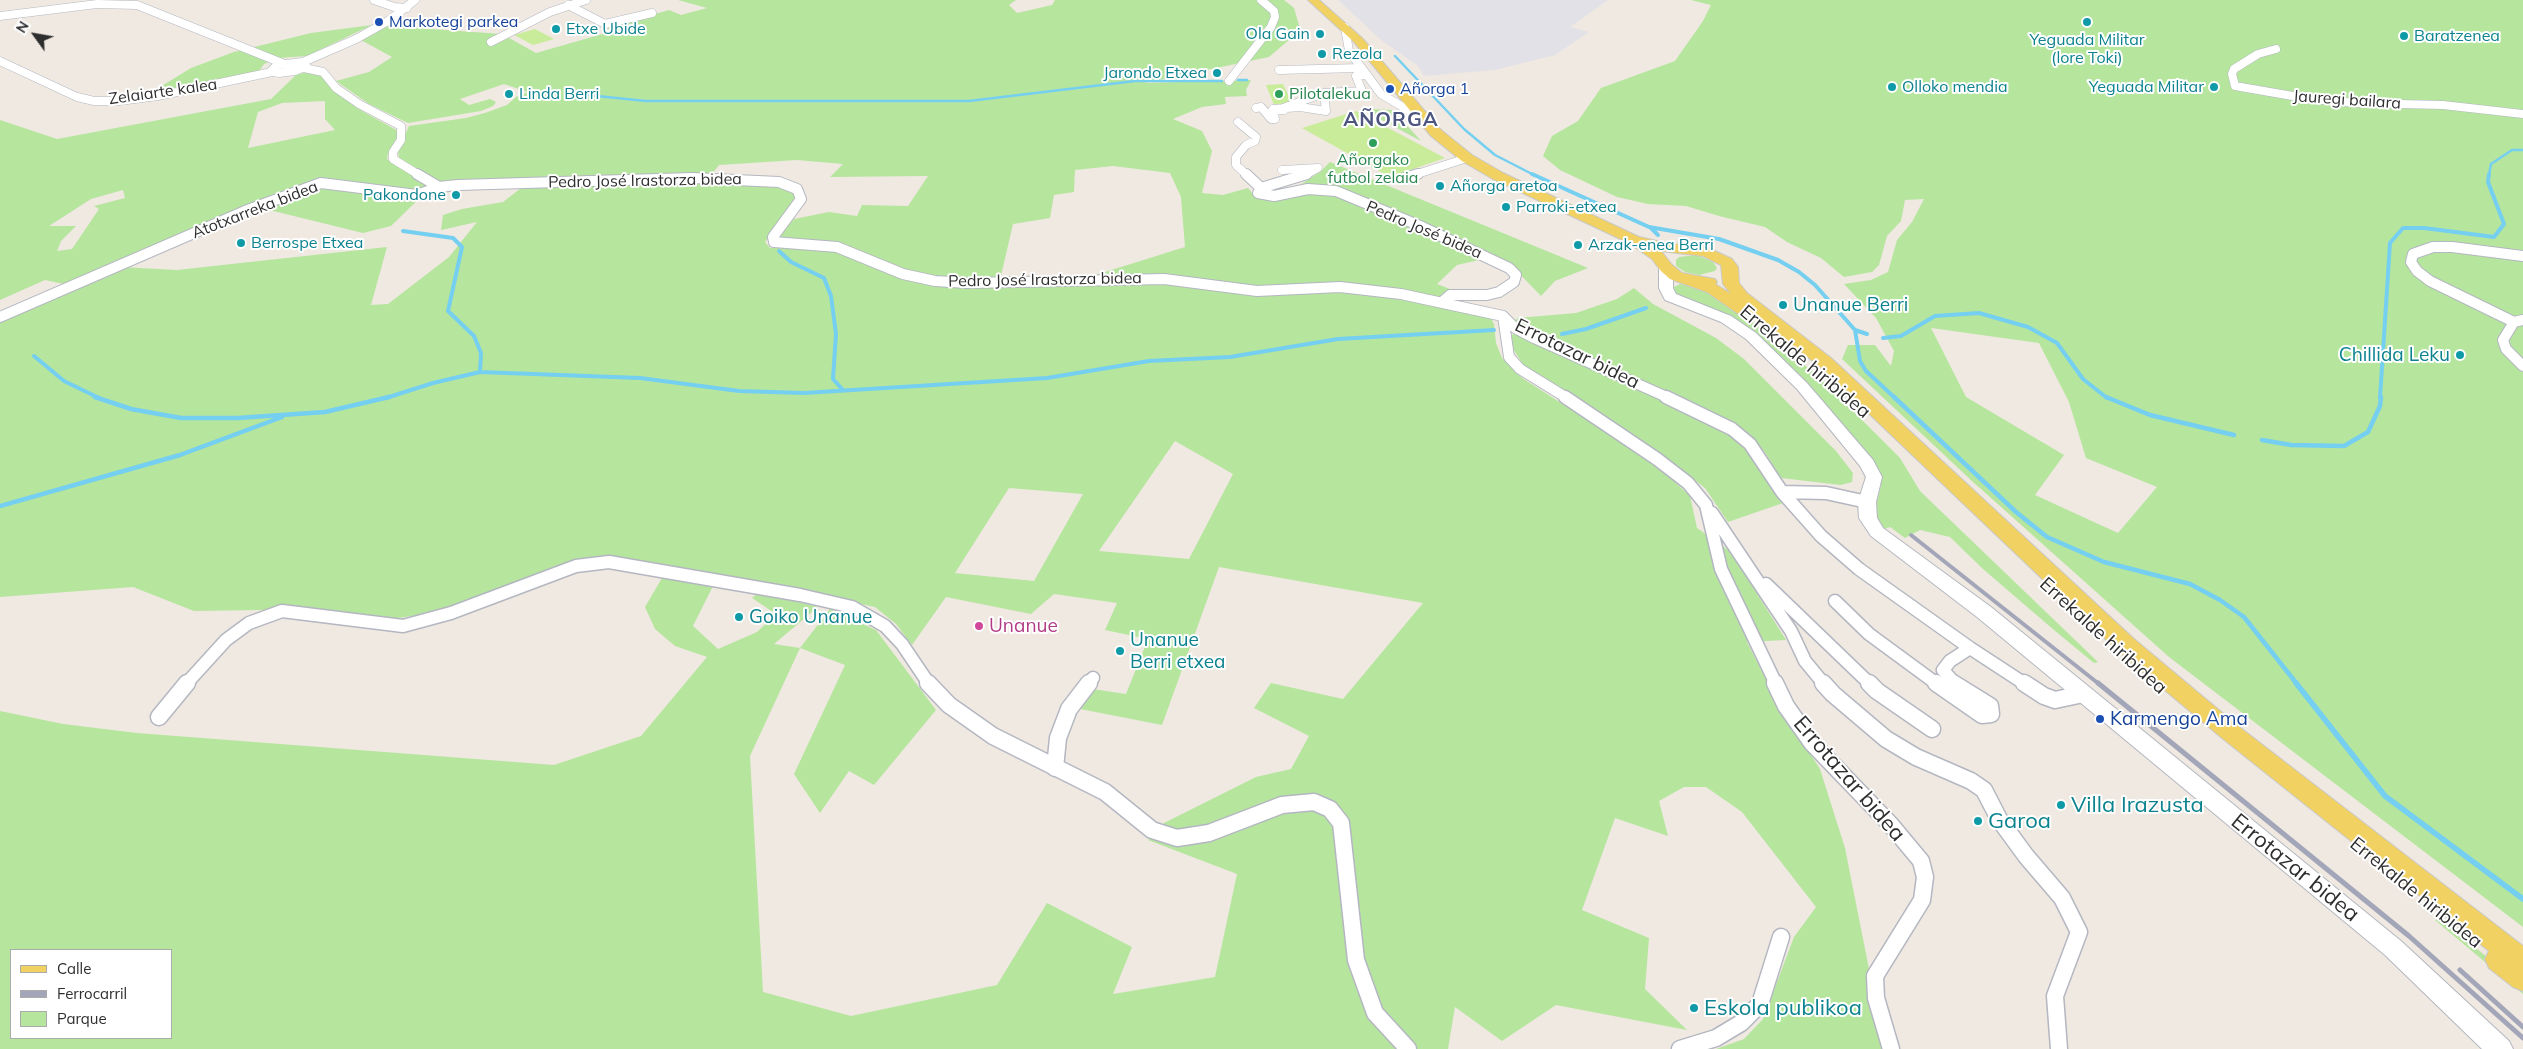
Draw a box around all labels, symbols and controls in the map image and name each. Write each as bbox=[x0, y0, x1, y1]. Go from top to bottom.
north arrow bbox=[10, 10, 60, 60]
place label: Markotegi parkea bbox=[389, 12, 518, 32]
marker: Markotegi parkea bbox=[373, 16, 385, 28]
marker: Yeguada Militar (lore Toki) bbox=[2081, 16, 2093, 28]
text: N bbox=[12, 18, 33, 36]
place label: Etxe Ubide bbox=[566, 19, 646, 39]
marker: Etxe Ubide bbox=[550, 23, 562, 35]
place label: Ola Gain bbox=[1246, 24, 1310, 44]
place label: Baratzenea bbox=[2414, 26, 2500, 46]
marker: Ola Gain bbox=[1314, 28, 1326, 40]
place label: Yeguada Militar (lore Toki) bbox=[2029, 30, 2145, 68]
marker: Baratzenea bbox=[2398, 30, 2410, 42]
place label: Rezola bbox=[1332, 44, 1382, 64]
marker: Rezola bbox=[1316, 48, 1328, 60]
place label: Jarondo Etxea bbox=[1103, 63, 1207, 83]
marker: Jarondo Etxea bbox=[1211, 67, 1223, 79]
street label: Zelaiarte kalea bbox=[108, 75, 218, 109]
place label: Olloko mendia bbox=[1902, 77, 2008, 97]
place label: Yeguada Militar bbox=[2089, 77, 2204, 97]
place label: Añorga 1 bbox=[1400, 79, 1469, 99]
marker: Olloko mendia bbox=[1886, 81, 1898, 93]
marker: Yeguada Militar bbox=[2208, 81, 2220, 93]
marker: Añorga 1 bbox=[1384, 83, 1396, 95]
place label: Linda Berri bbox=[519, 84, 599, 104]
place label: Pilotalekua bbox=[1289, 84, 1371, 104]
street label: Jauregi bailara bbox=[2293, 87, 2401, 113]
marker: Linda Berri bbox=[503, 88, 515, 100]
marker: Pilotalekua bbox=[1273, 88, 1285, 100]
district label: AÑORGA bbox=[1342, 108, 1440, 132]
marker: Añorgako futbol zelaia bbox=[1367, 137, 1379, 149]
place label: Añorgako futbol zelaia bbox=[1328, 150, 1418, 188]
street label: Pedro José Irastorza bidea bbox=[548, 170, 742, 192]
place label: Añorga aretoa bbox=[1450, 176, 1558, 196]
street label: Atotxarreka bidea bbox=[189, 177, 321, 243]
marker: Añorga aretoa bbox=[1434, 180, 1446, 192]
place label: Pakondone bbox=[363, 185, 446, 205]
marker: Pakondone bbox=[450, 189, 462, 201]
street label: Pedro José bidea bbox=[1363, 197, 1485, 263]
place label: Parroki-etxea bbox=[1516, 197, 1617, 217]
marker: Parroki-etxea bbox=[1500, 201, 1512, 213]
place label: Berrospe Etxea bbox=[251, 233, 363, 253]
place label: Arzak-enea Berri bbox=[1588, 235, 1714, 255]
marker: Berrospe Etxea bbox=[235, 237, 247, 249]
marker: Arzak-enea Berri bbox=[1572, 239, 1584, 251]
street label: Pedro José Irastorza bidea bbox=[948, 269, 1142, 291]
place label: Unanue Berri bbox=[1793, 294, 1908, 316]
marker: Unanue Berri bbox=[1777, 299, 1789, 311]
street label: Errekalde hiribidea bbox=[1735, 301, 1875, 423]
street label: Errotazar bidea bbox=[1511, 314, 1643, 394]
place label: Chillida Leku bbox=[2339, 344, 2450, 366]
marker: Chillida Leku bbox=[2454, 349, 2466, 361]
street label: Errekalde hiribidea bbox=[2035, 573, 2171, 699]
place label: Goiko Unanue bbox=[749, 606, 872, 628]
marker: Goiko Unanue bbox=[733, 611, 745, 623]
place label: Unanue bbox=[989, 615, 1058, 637]
marker: Unanue bbox=[973, 620, 985, 632]
place label: Unanue Berri etxea bbox=[1130, 629, 1225, 673]
marker: Unanue Berri etxea bbox=[1114, 645, 1126, 657]
place label: Karmengo Ama bbox=[2110, 708, 2248, 730]
street label: Errotazar bidea bbox=[1787, 711, 1911, 847]
marker: Karmengo Ama bbox=[2094, 713, 2106, 725]
place label: Villa Irazusta bbox=[2071, 792, 2204, 818]
marker: Villa Irazusta bbox=[2055, 799, 2067, 811]
place label: Garoa bbox=[1988, 808, 2051, 834]
street label: Errotazar bidea bbox=[2226, 808, 2364, 928]
marker: Garoa bbox=[1972, 815, 1984, 827]
street label: Errekalde hiribidea bbox=[2345, 833, 2487, 953]
legend bbox=[10, 949, 172, 1039]
text: Calle bbox=[57, 959, 91, 978]
text: Ferrocarril bbox=[57, 984, 127, 1003]
place label: Eskola publikoa bbox=[1704, 995, 1862, 1021]
marker: Eskola publikoa bbox=[1688, 1002, 1700, 1014]
text: Parque bbox=[57, 1009, 107, 1028]

